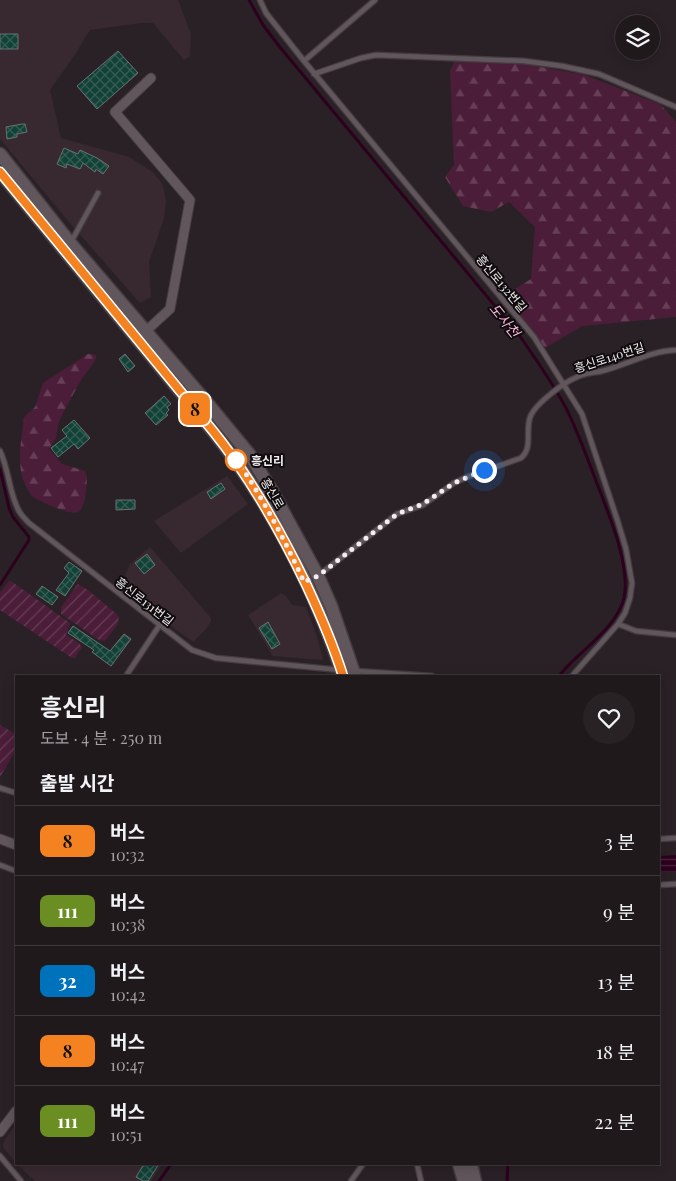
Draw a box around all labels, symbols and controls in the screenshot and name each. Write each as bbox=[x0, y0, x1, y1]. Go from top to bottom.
map controls bbox=[615, 15, 660, 60]
button: layers bbox=[615, 15, 660, 60]
street label: 흥신로132번길 bbox=[473, 251, 531, 315]
water label: 도사천 bbox=[485, 299, 525, 342]
street label: 흥신로140번길 bbox=[572, 338, 646, 376]
line badge: 8 bbox=[179, 393, 211, 425]
text: 8 bbox=[190, 397, 200, 421]
marker: 흥신리 bbox=[225, 449, 247, 471]
place label: 흥신리 bbox=[251, 452, 284, 468]
your location bbox=[472, 458, 497, 483]
street label: 흥신로 bbox=[258, 475, 288, 511]
street label: 흥신로131번길 bbox=[113, 573, 177, 629]
text: 흥신리 bbox=[40, 690, 106, 722]
button: heart bbox=[583, 692, 635, 744]
text: 도보 · 4 분 · 250 m bbox=[40, 727, 162, 748]
text: 출발 시간 bbox=[40, 769, 114, 795]
text: 버스 bbox=[110, 818, 145, 844]
text: 3 분 bbox=[604, 828, 635, 854]
text: 8 bbox=[62, 829, 73, 853]
text: 10:32 bbox=[110, 844, 145, 865]
text: 버스 bbox=[110, 888, 145, 914]
text: 9 분 bbox=[603, 898, 635, 924]
text: 111 bbox=[57, 899, 78, 923]
text: 10:38 bbox=[110, 914, 145, 935]
text: 버스 bbox=[110, 958, 145, 984]
text: 13 분 bbox=[598, 968, 635, 994]
text: 32 bbox=[58, 969, 77, 993]
text: 10:42 bbox=[110, 984, 145, 1005]
text: 버스 bbox=[110, 1028, 145, 1054]
text: 18 분 bbox=[596, 1038, 635, 1064]
text: 8 bbox=[62, 1039, 73, 1063]
text: 10:47 bbox=[110, 1054, 144, 1075]
text: 버스 bbox=[110, 1098, 145, 1124]
text: 22 분 bbox=[595, 1108, 635, 1134]
text: 111 bbox=[57, 1109, 78, 1133]
text: 10:51 bbox=[110, 1124, 142, 1145]

